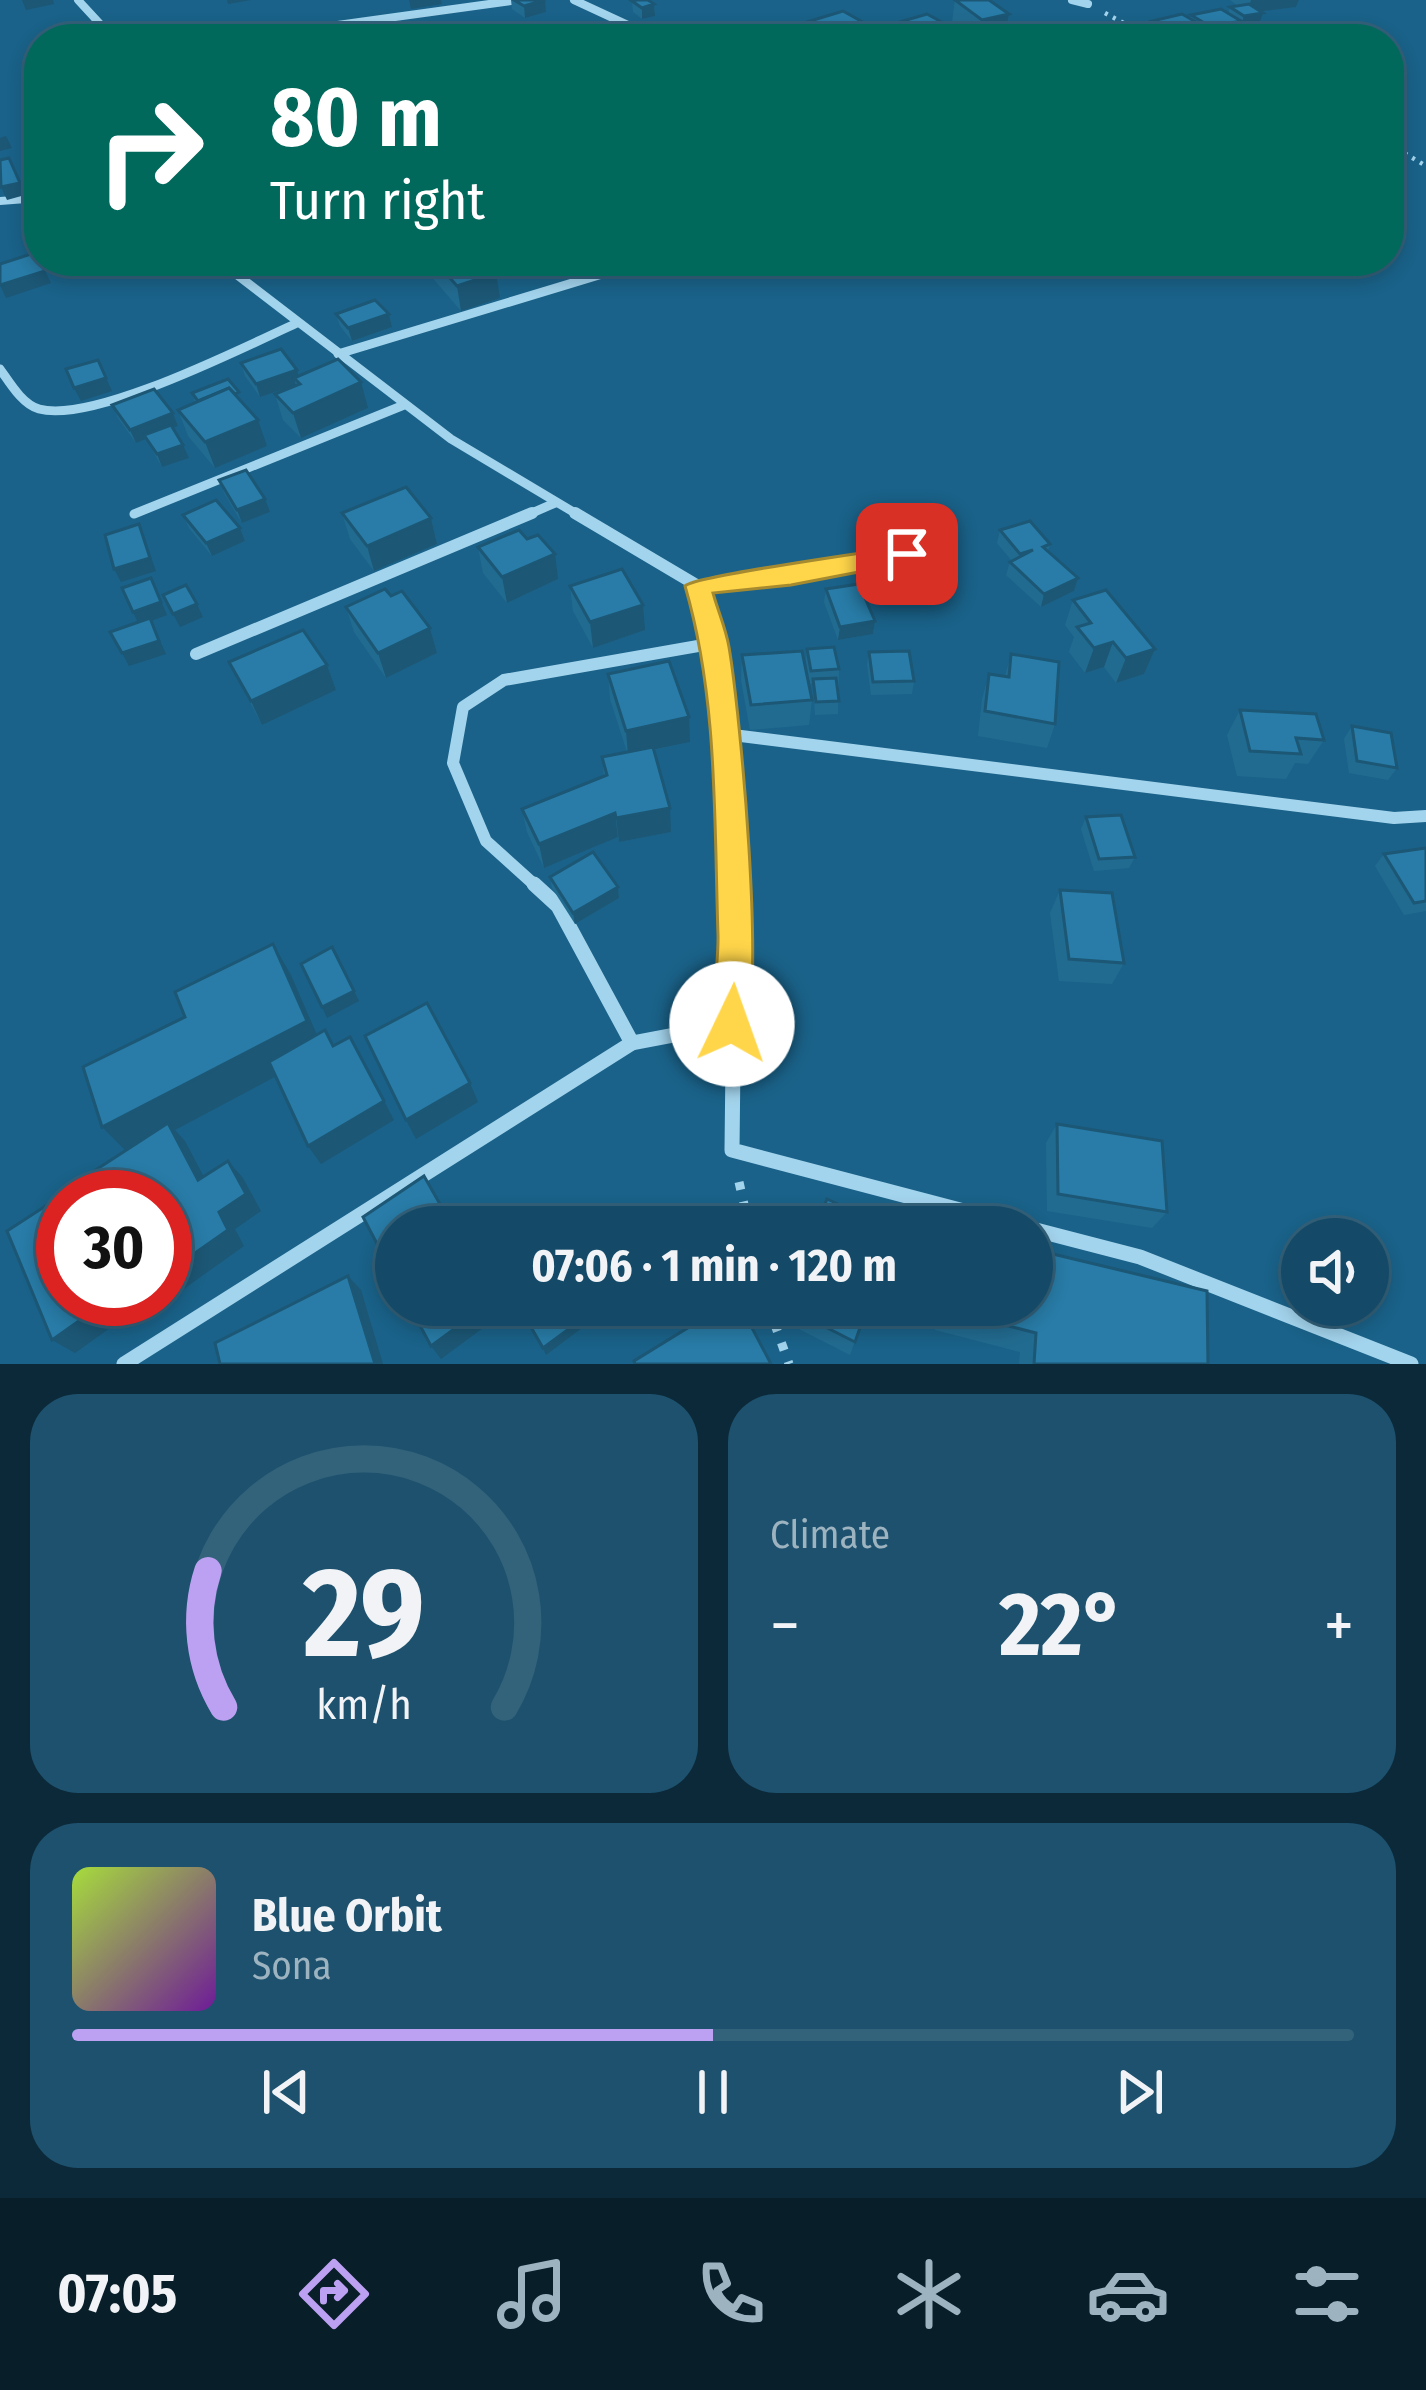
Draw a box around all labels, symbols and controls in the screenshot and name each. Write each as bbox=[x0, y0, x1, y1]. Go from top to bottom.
text: 80 m bbox=[270, 67, 442, 168]
icon: right bbox=[72, 72, 228, 228]
text: Turn right bbox=[270, 169, 485, 233]
pin bbox=[856, 503, 958, 605]
icon: arrive bbox=[874, 521, 940, 587]
position arrow bbox=[669, 961, 795, 1087]
speed limit sign: 30 bbox=[36, 1170, 192, 1326]
map controls bbox=[1281, 1218, 1389, 1326]
button: sound bbox=[1281, 1218, 1389, 1326]
text: 07:06 · 1 min · 120 m bbox=[531, 1239, 897, 1293]
text: Climate bbox=[770, 1512, 890, 1558]
text: 29 bbox=[302, 1539, 425, 1689]
text: 22° bbox=[999, 1571, 1125, 1679]
text: − bbox=[770, 1586, 800, 1665]
text: + bbox=[1324, 1586, 1354, 1665]
text: km/h bbox=[316, 1678, 412, 1729]
text: Blue Orbit bbox=[252, 1889, 442, 1943]
text: Sona bbox=[252, 1943, 332, 1989]
icon: previous bbox=[253, 2059, 319, 2125]
icon: pause bbox=[680, 2059, 746, 2125]
icon: next bbox=[1107, 2059, 1173, 2125]
icon: directions bbox=[292, 2252, 376, 2336]
icon: music bbox=[490, 2252, 574, 2336]
icon: phone bbox=[689, 2252, 773, 2336]
icon: climate bbox=[887, 2252, 971, 2336]
icon: car bbox=[1086, 2252, 1170, 2336]
icon: filters bbox=[1285, 2252, 1369, 2336]
text: 07:05 bbox=[57, 2262, 177, 2326]

